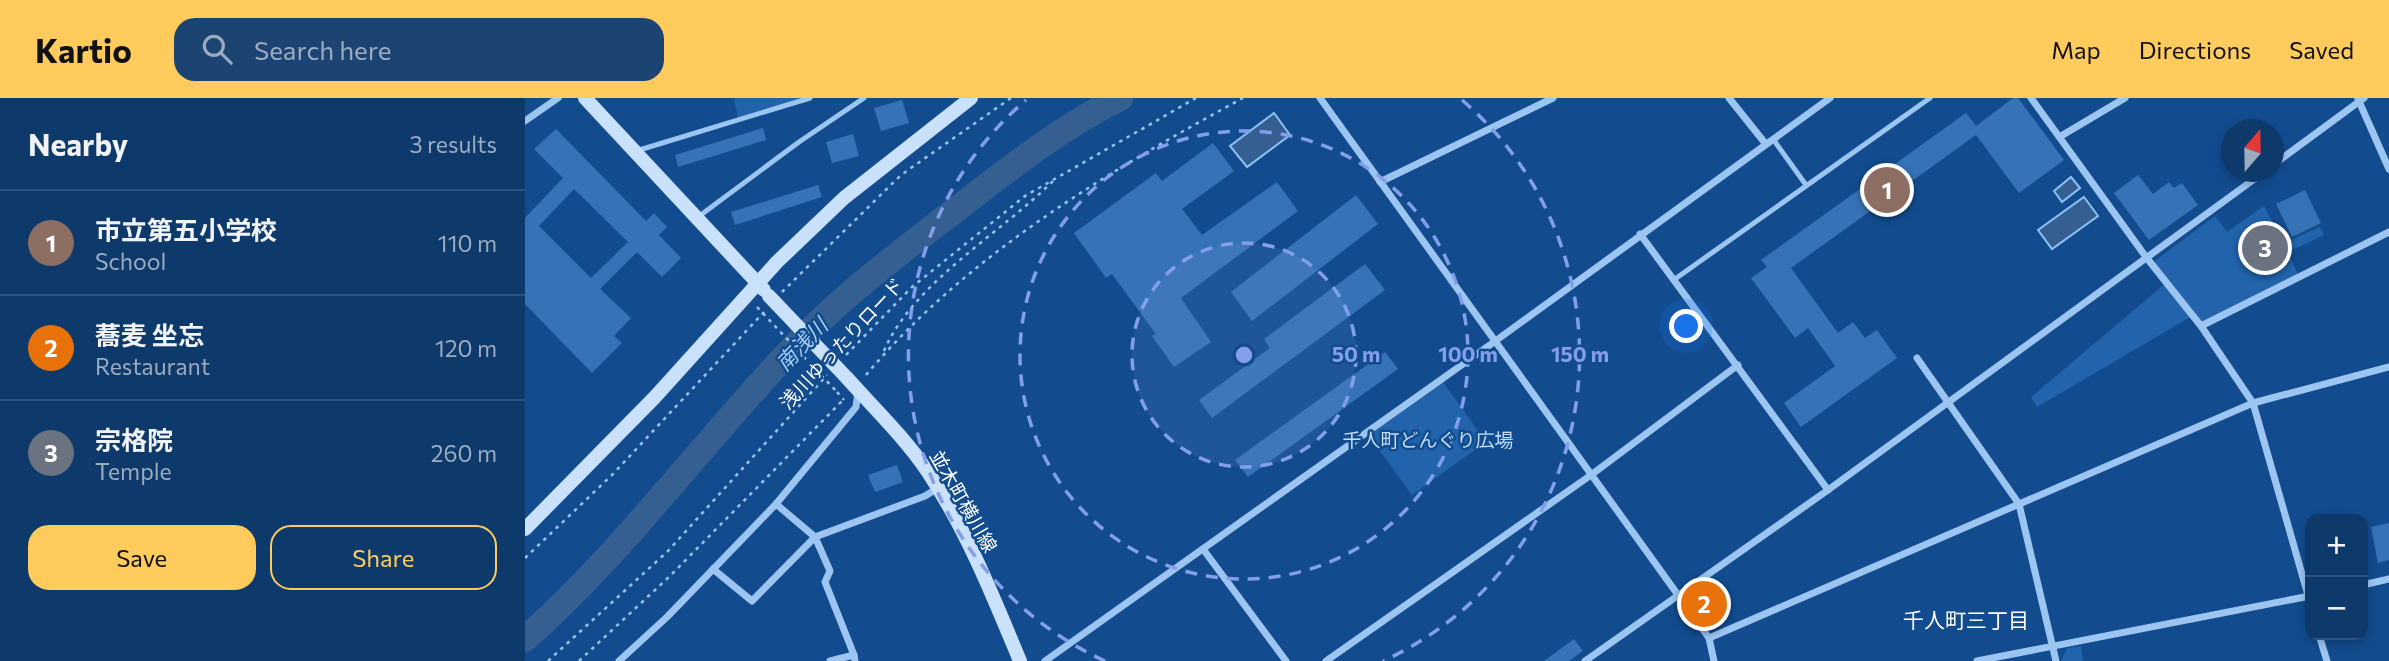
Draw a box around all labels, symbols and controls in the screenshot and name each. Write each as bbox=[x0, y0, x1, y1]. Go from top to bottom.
search box bbox=[174, 18, 664, 81]
text: Kartio bbox=[35, 29, 132, 70]
icon: search bbox=[198, 30, 236, 68]
text: Search here bbox=[254, 34, 391, 65]
text: Map bbox=[2051, 35, 2101, 64]
text: Directions bbox=[2139, 35, 2251, 64]
text: Saved bbox=[2289, 35, 2354, 64]
north arrow bbox=[2221, 119, 2284, 182]
text: Nearby bbox=[28, 125, 128, 162]
text: 3 results bbox=[410, 130, 497, 158]
pin: 1 bbox=[1864, 164, 1910, 216]
text: 市立第五小学校 bbox=[95, 214, 277, 245]
pin: 3 bbox=[2242, 222, 2288, 274]
text: 1 bbox=[46, 229, 56, 257]
text: 110 m bbox=[438, 229, 497, 257]
text: School bbox=[95, 247, 166, 275]
street label: 浅川ゆったりロード bbox=[774, 273, 908, 413]
your location bbox=[1669, 309, 1703, 343]
water label: 南浅川 bbox=[770, 311, 833, 375]
text: 蕎麦 坐忘 bbox=[95, 319, 204, 350]
text: 2 bbox=[44, 334, 58, 362]
text: 120 m bbox=[435, 334, 497, 362]
text: 50 m bbox=[1332, 341, 1380, 366]
text: 100 m bbox=[1438, 341, 1498, 366]
text: 150 m bbox=[1551, 341, 1609, 366]
centre of rings bbox=[1232, 343, 1256, 367]
text: Restaurant bbox=[95, 352, 210, 380]
text: 宗格院 bbox=[95, 424, 173, 455]
park label: 千人町どんぐり広場 bbox=[1342, 428, 1514, 451]
text: 3 bbox=[44, 439, 58, 467]
text: 260 m bbox=[431, 439, 497, 467]
street label: 並木町横川線 bbox=[926, 446, 1002, 556]
text: Temple bbox=[95, 457, 172, 485]
map controls bbox=[2305, 514, 2368, 640]
button: + bbox=[2305, 514, 2368, 577]
button: Save bbox=[28, 525, 256, 590]
button: Share bbox=[270, 525, 497, 590]
button: − bbox=[2305, 577, 2368, 640]
pin: 2 bbox=[1681, 578, 1727, 630]
district label: 千人町三丁目 bbox=[1903, 607, 2029, 632]

